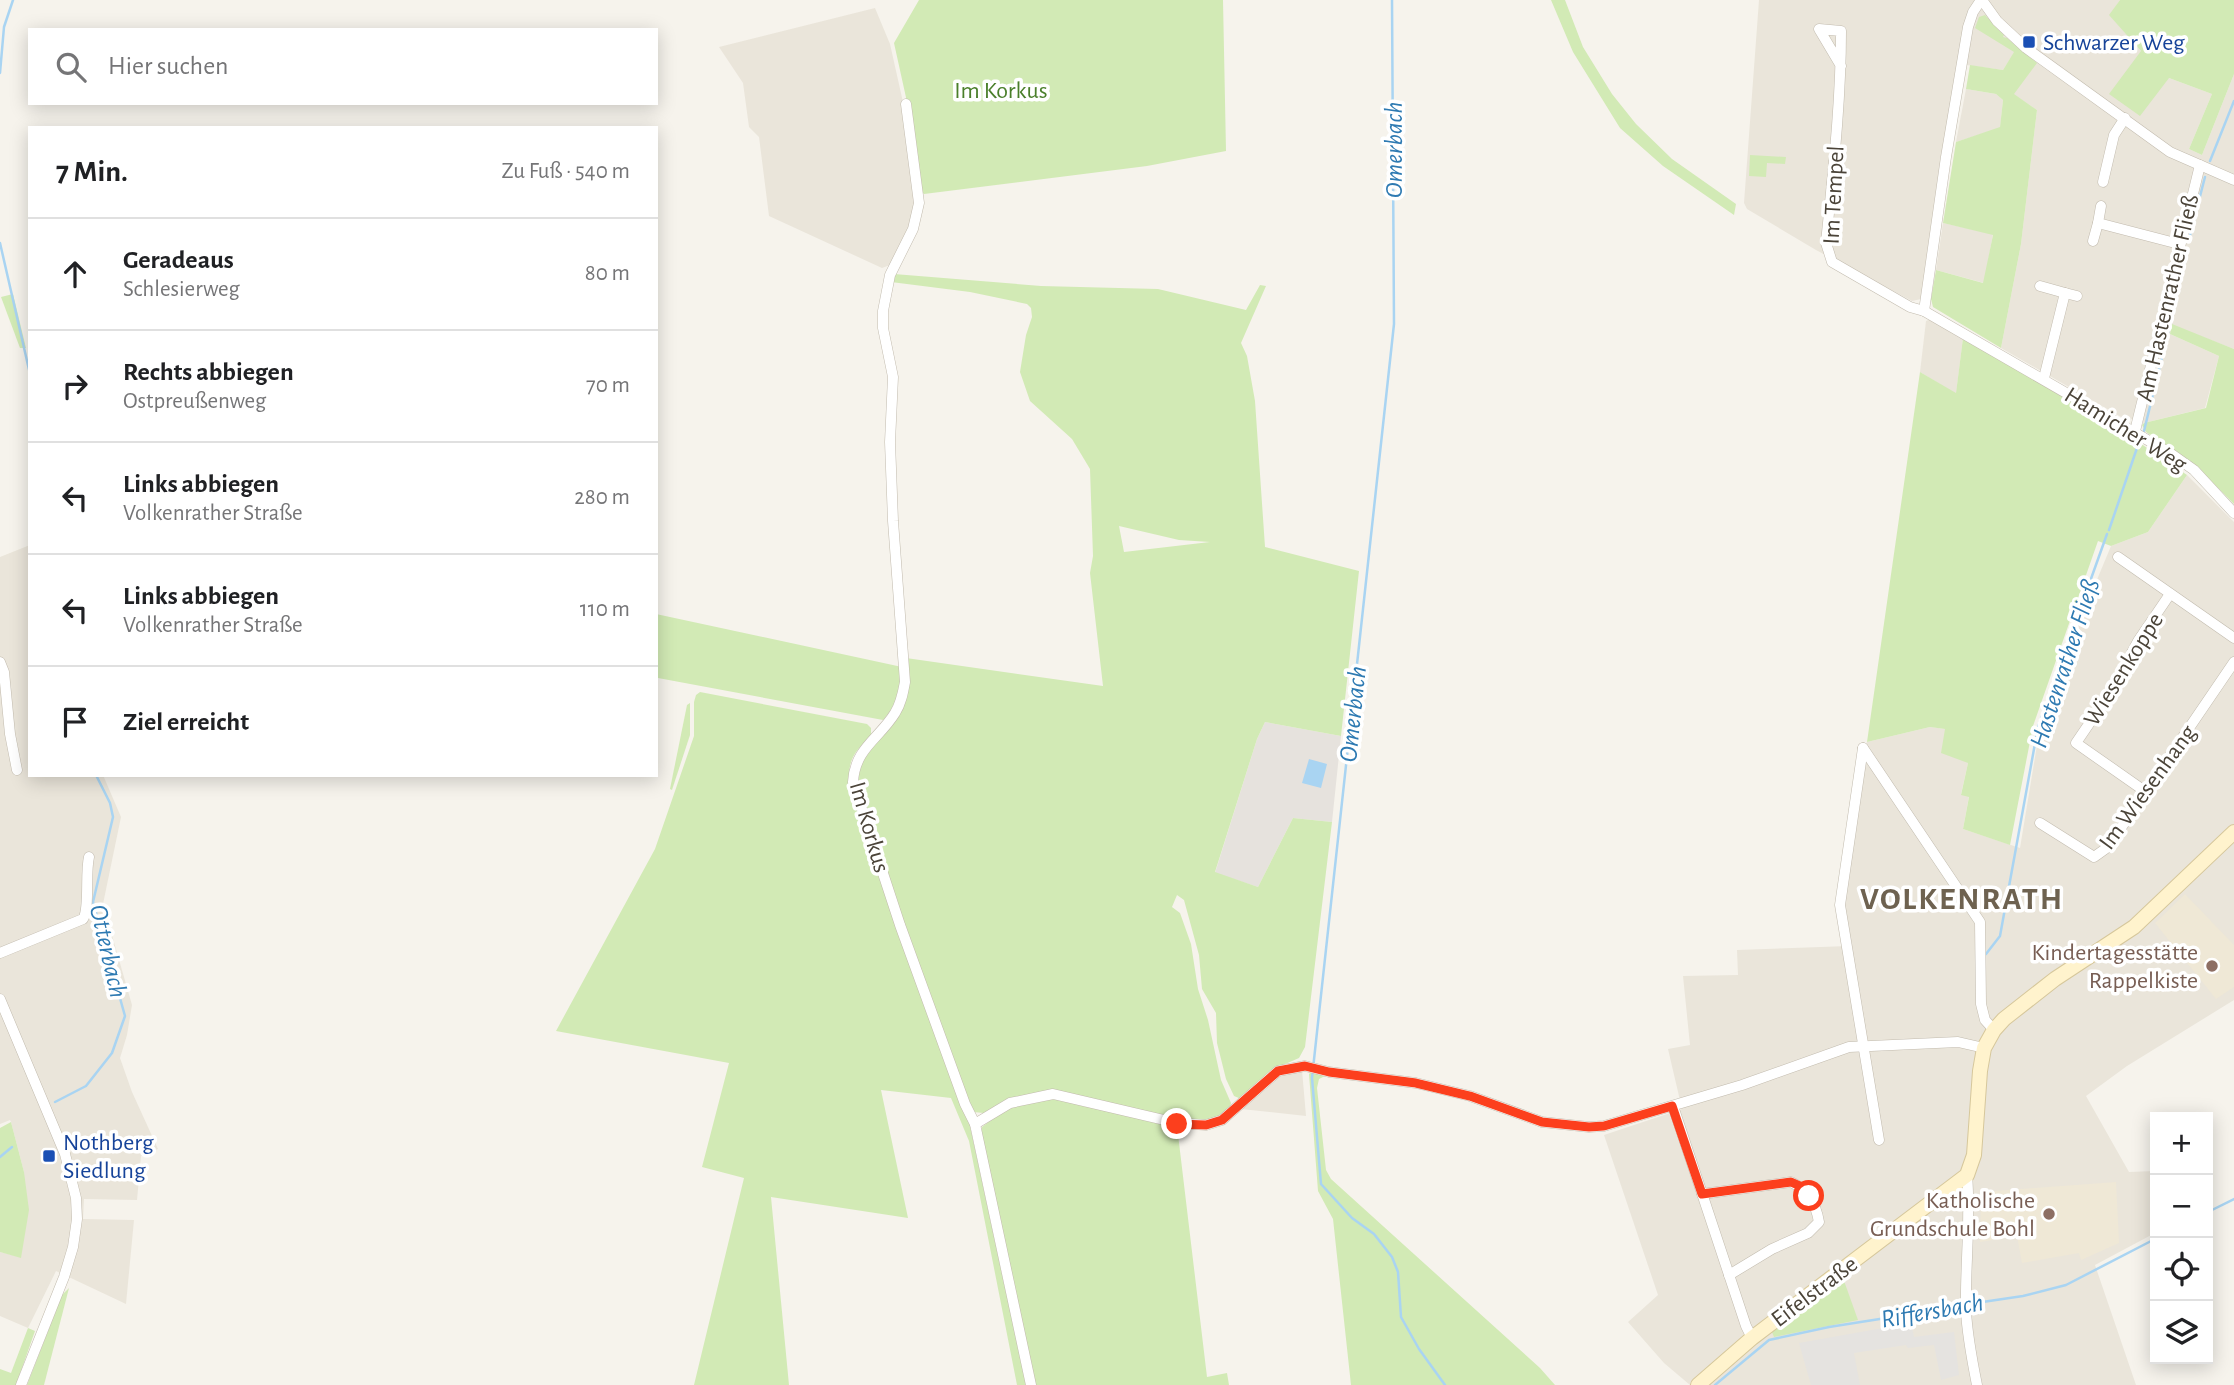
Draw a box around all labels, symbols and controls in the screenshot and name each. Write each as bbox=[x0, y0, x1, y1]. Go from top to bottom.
search box bbox=[28, 28, 658, 105]
place label: Schwarzer Weg bbox=[2043, 31, 2185, 55]
marker: Schwarzer Weg bbox=[2021, 34, 2037, 50]
icon: search bbox=[52, 48, 90, 86]
text: Hier suchen bbox=[108, 53, 229, 79]
park label: Im Korkus bbox=[954, 79, 1048, 103]
water label: Omerbach bbox=[1381, 102, 1407, 198]
street label: Im Tempel bbox=[1819, 145, 1849, 245]
text: 7 Min. bbox=[56, 157, 128, 187]
text: Zu Fuß · 540 m bbox=[501, 160, 630, 183]
street label: Am Hastenrather Fließ bbox=[2132, 192, 2204, 404]
text: Geradeaus bbox=[123, 247, 234, 273]
icon: ahead bbox=[56, 255, 94, 293]
text: 80 m bbox=[585, 262, 630, 285]
text: Schlesierweg bbox=[123, 278, 240, 301]
text: Rechts abbiegen bbox=[123, 359, 294, 385]
icon: right bbox=[56, 367, 94, 405]
text: 70 m bbox=[586, 374, 630, 397]
street label: Hamicher Weg bbox=[2060, 383, 2191, 477]
text: Ostpreußenweg bbox=[123, 390, 266, 413]
text: Links abbiegen bbox=[123, 471, 279, 497]
icon: left bbox=[56, 479, 94, 517]
text: 280 m bbox=[574, 486, 630, 509]
text: Volkenrather Straße bbox=[123, 502, 303, 525]
water label: Hastenrather Fließ bbox=[2025, 576, 2105, 751]
text: Links abbiegen bbox=[123, 583, 279, 609]
icon: left bbox=[56, 591, 94, 629]
text: 110 m bbox=[580, 598, 630, 621]
street label: Wiesenkoppe bbox=[2080, 609, 2168, 730]
text: Volkenrather Straße bbox=[123, 614, 303, 637]
water label: Omerbach bbox=[1335, 665, 1371, 764]
icon: arrive bbox=[56, 703, 94, 741]
text: Ziel erreicht bbox=[123, 709, 249, 735]
street label: Im Wiesenhang bbox=[2095, 721, 2201, 854]
street label: Im Korkus bbox=[845, 779, 893, 875]
district label: VOLKENRATH bbox=[1860, 883, 2064, 915]
water label: Otterbach bbox=[85, 902, 131, 1000]
place label: Kindertagesstätte Rappelkiste bbox=[2031, 941, 2198, 993]
marker: Kindertagesstätte Rappelkiste bbox=[2204, 958, 2220, 974]
route end bbox=[1161, 1108, 1192, 1139]
map controls bbox=[2150, 1112, 2213, 1364]
button: + bbox=[2150, 1112, 2213, 1175]
place label: Nothberg Siedlung bbox=[63, 1131, 154, 1183]
marker: Nothberg Siedlung bbox=[41, 1148, 57, 1164]
button: − bbox=[2150, 1175, 2213, 1238]
route start bbox=[1793, 1180, 1824, 1211]
place label: Katholische Grundschule Bohl bbox=[1870, 1189, 2035, 1241]
marker: Katholische Grundschule Bohl bbox=[2041, 1206, 2057, 1222]
button: locate bbox=[2150, 1238, 2213, 1301]
street label: Eifelstraße bbox=[1767, 1252, 1862, 1332]
water label: Riffersbach bbox=[1879, 1289, 1986, 1333]
button: layers bbox=[2150, 1301, 2213, 1364]

